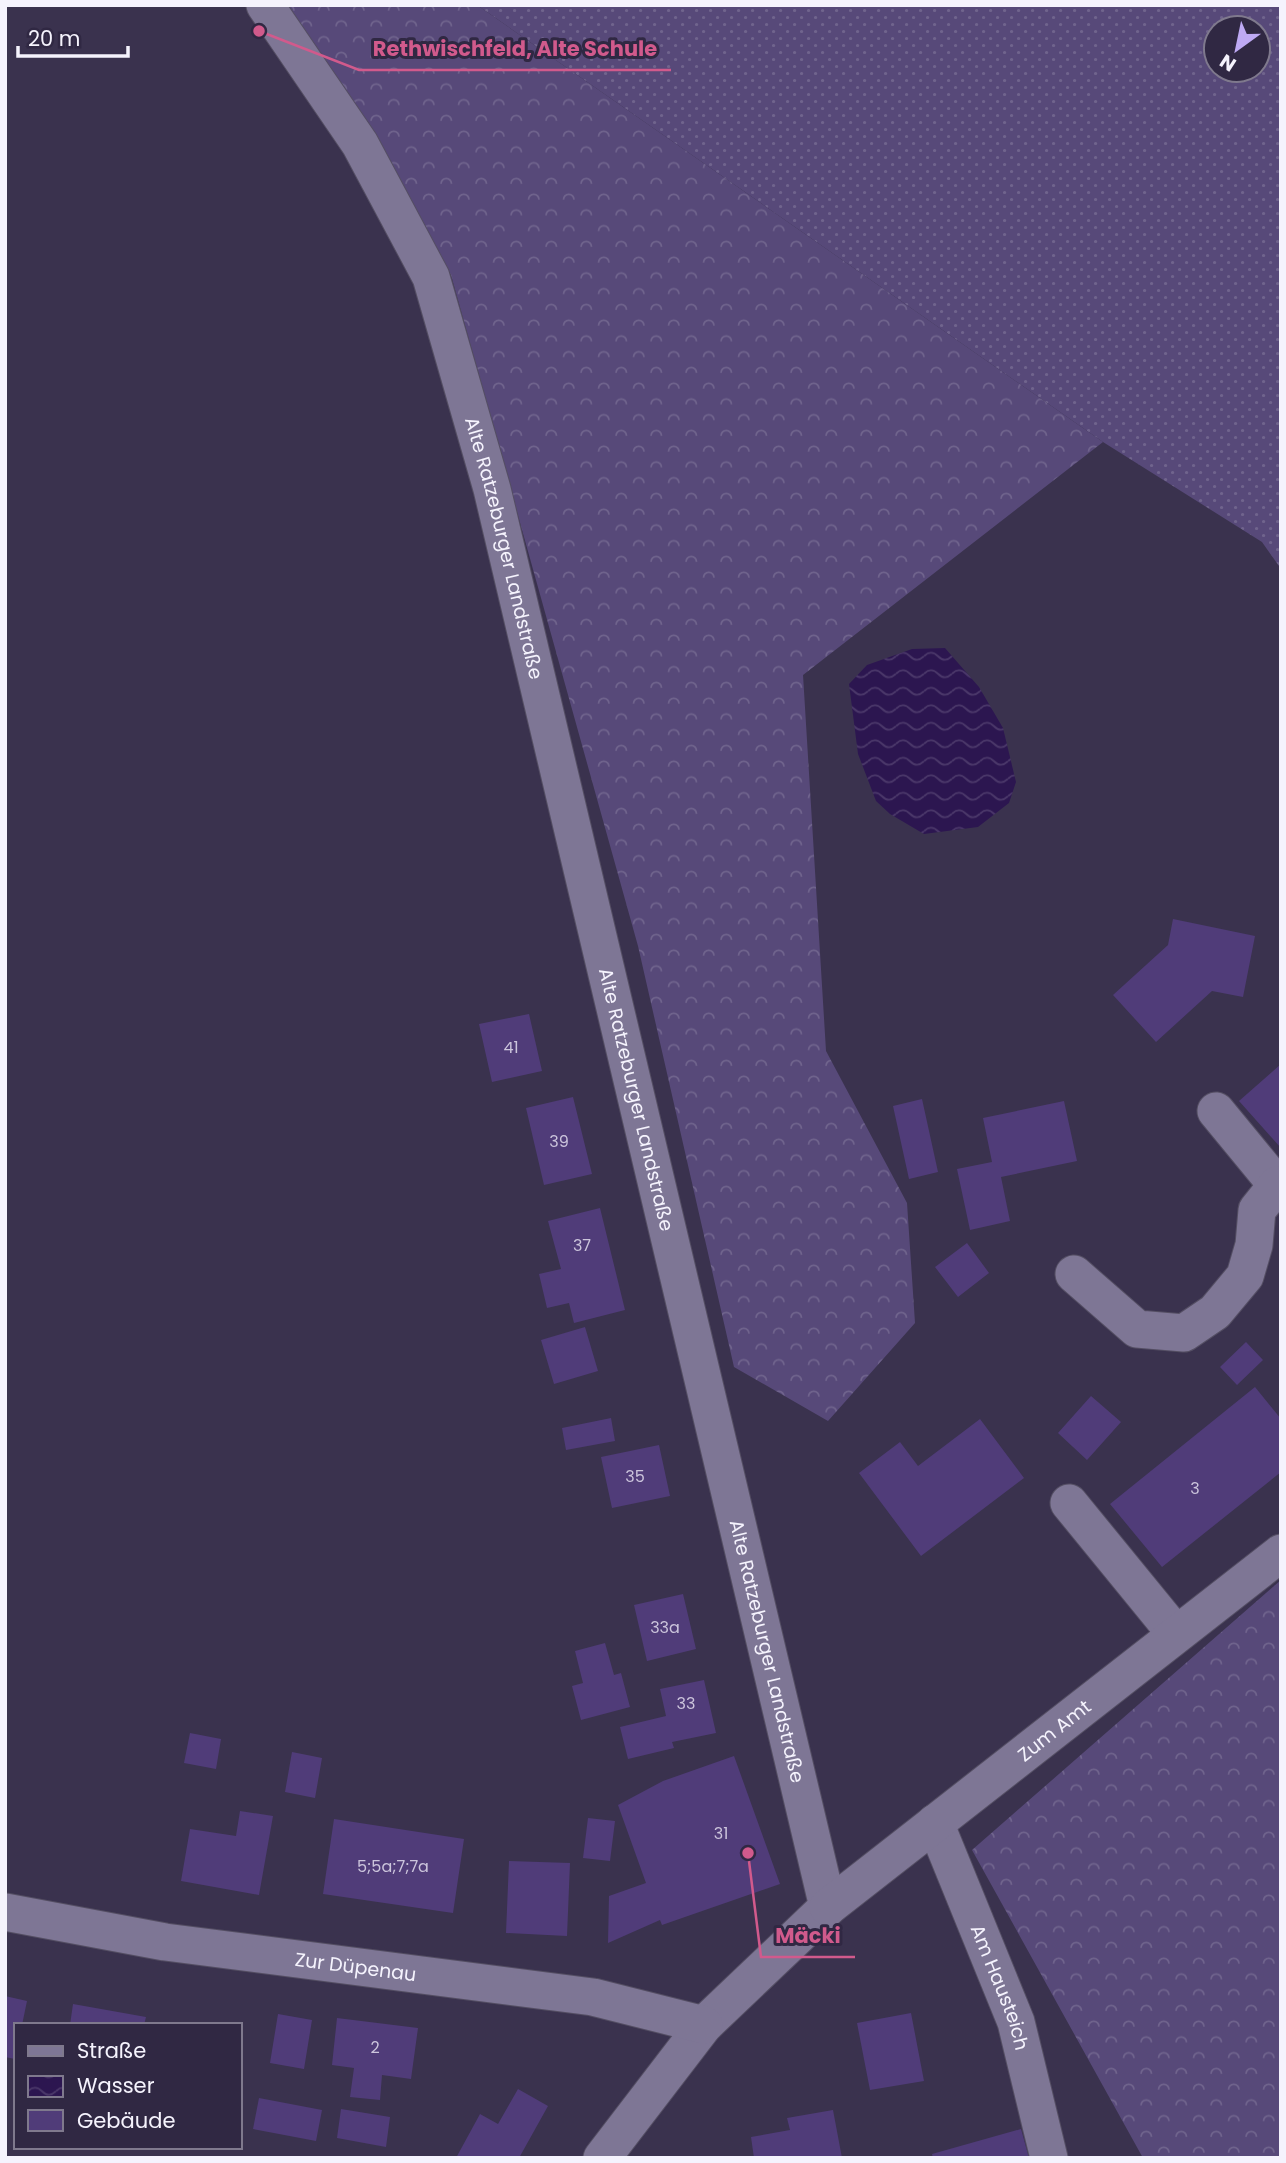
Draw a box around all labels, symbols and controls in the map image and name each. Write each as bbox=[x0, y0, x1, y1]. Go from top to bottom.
scale bar bbox=[18, 14, 128, 58]
north arrow bbox=[1202, 14, 1272, 84]
text: 20 m bbox=[28, 24, 81, 53]
callout: Rethwischfeld, Alte Schule bbox=[359, 28, 671, 70]
text: Rethwischfeld, Alte Schule bbox=[373, 34, 657, 63]
text: N bbox=[1215, 48, 1241, 78]
street label: Alte Ratzeburger Landstraße bbox=[458, 414, 550, 682]
street label: Alte Ratzeburger Landstraße bbox=[592, 965, 680, 1234]
house number: 41 bbox=[503, 1036, 519, 1059]
house number: 39 bbox=[549, 1130, 569, 1153]
house number: 37 bbox=[573, 1234, 591, 1257]
house number: 35 bbox=[625, 1465, 645, 1488]
house number: 3 bbox=[1190, 1477, 1200, 1500]
street label: Alte Ratzeburger Landstraße bbox=[723, 1517, 811, 1786]
house number: 33a bbox=[650, 1616, 680, 1639]
house number: 33 bbox=[677, 1692, 695, 1715]
street label: Zum Amt bbox=[1012, 1693, 1097, 1768]
house number: 31 bbox=[714, 1822, 728, 1845]
house number: 5;5a;7;7a bbox=[357, 1855, 429, 1878]
callout: Mäcki bbox=[761, 1915, 855, 1957]
text: Mäcki bbox=[775, 1921, 841, 1950]
street label: Am Hausteich bbox=[964, 1921, 1035, 2053]
street label: Zur Düpenau bbox=[293, 1946, 418, 1988]
legend bbox=[14, 2023, 242, 2149]
text: Straße bbox=[77, 2036, 146, 2065]
house number: 2 bbox=[370, 2036, 380, 2059]
text: Wasser bbox=[77, 2071, 155, 2100]
text: Gebäude bbox=[77, 2106, 175, 2135]

